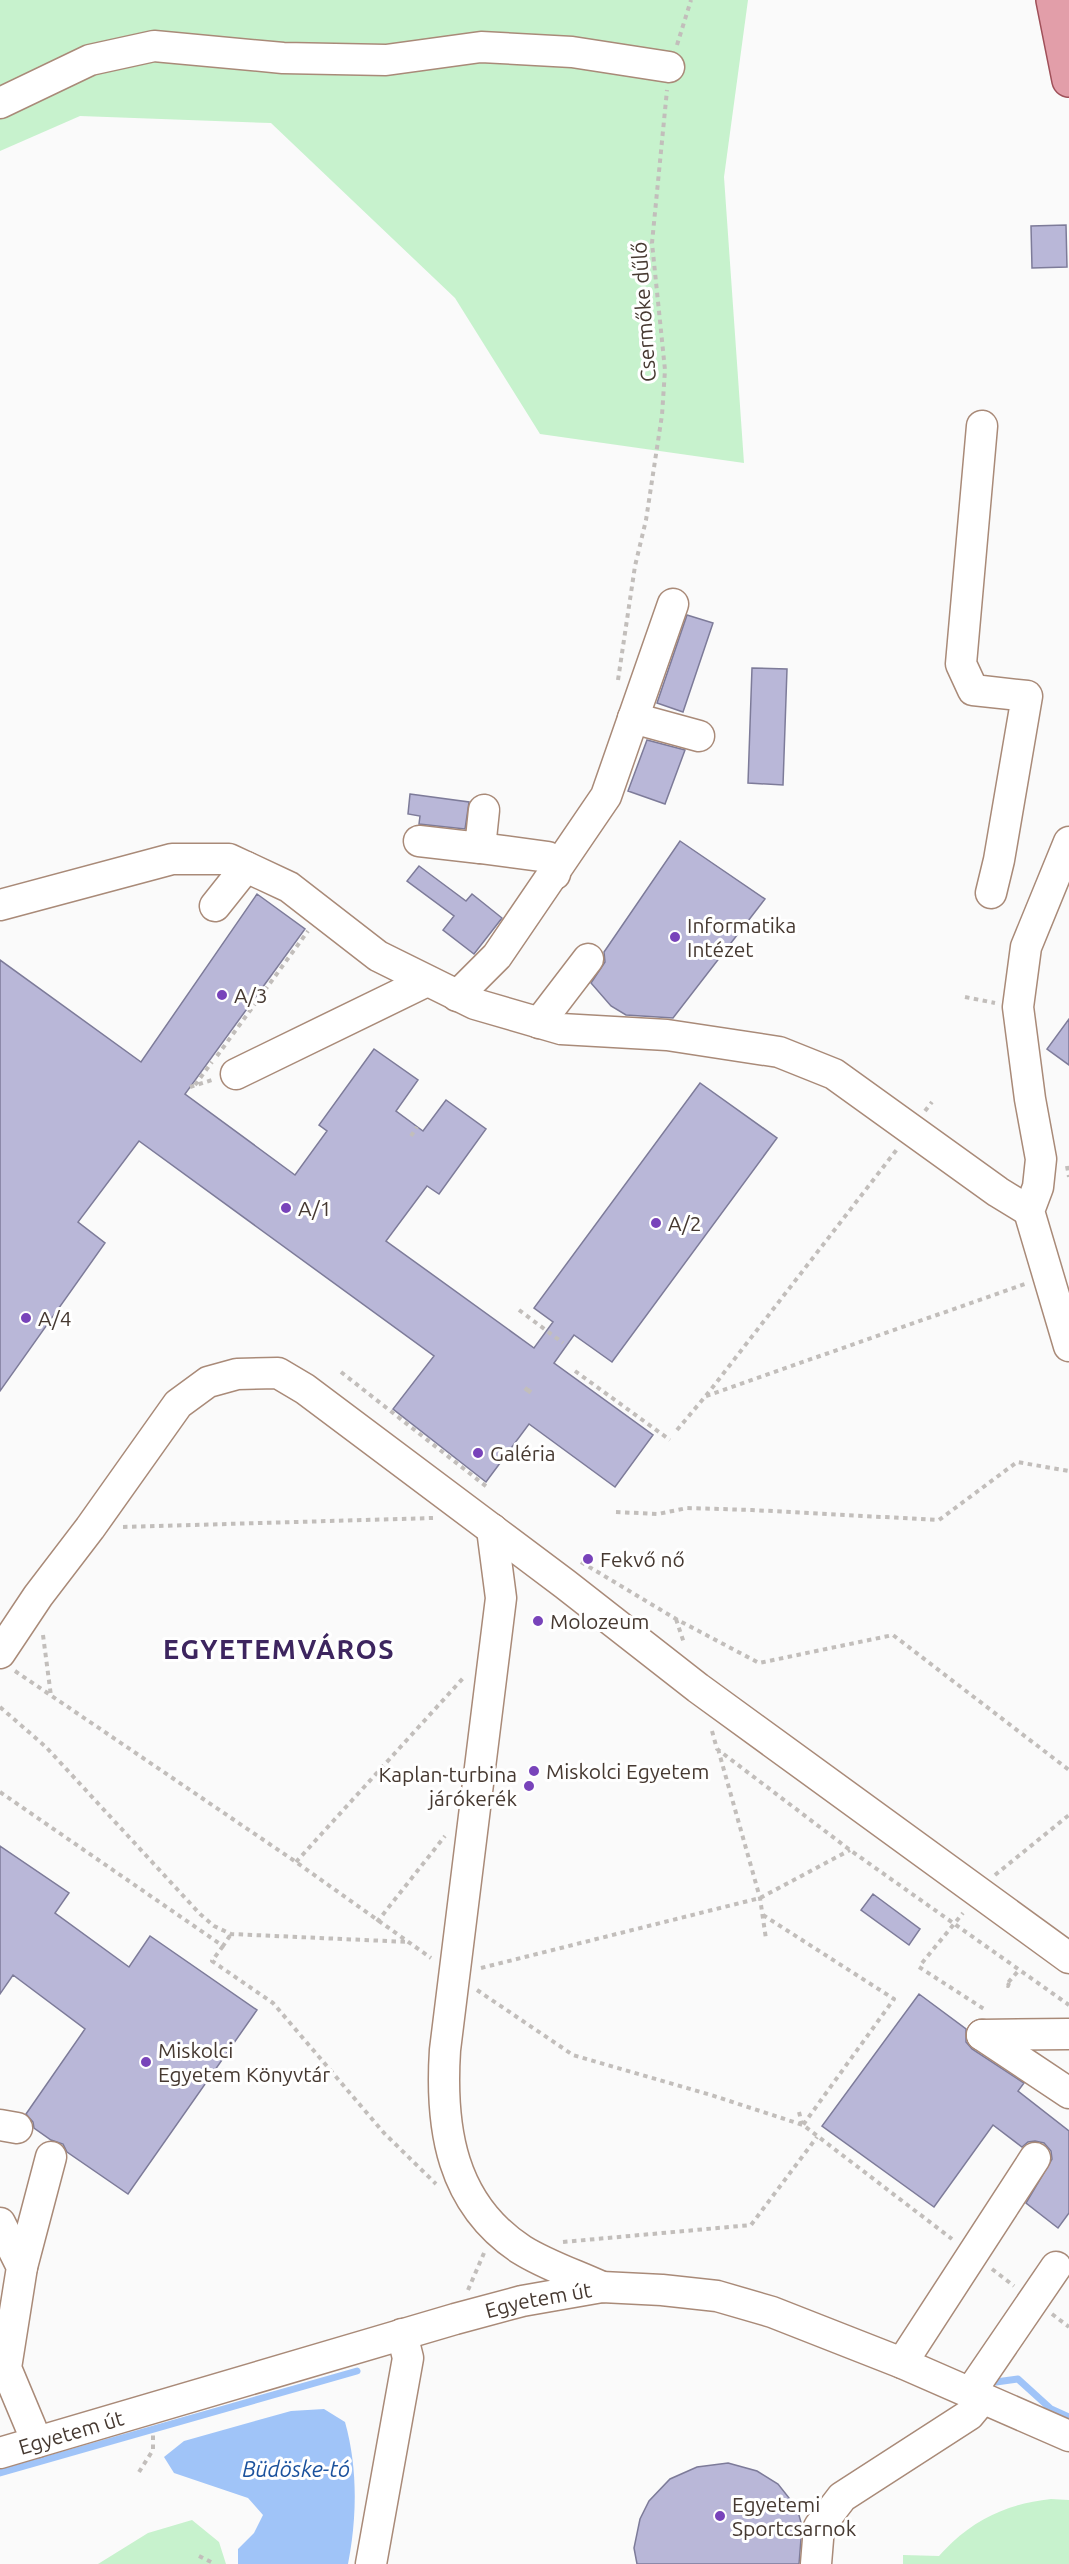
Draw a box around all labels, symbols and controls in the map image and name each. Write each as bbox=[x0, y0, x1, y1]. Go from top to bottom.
street label: Csermőke dűlő bbox=[626, 241, 660, 383]
place label: Informatika Intézet bbox=[687, 913, 796, 961]
marker: Informatika Intézet bbox=[668, 930, 682, 944]
place label: A/3 bbox=[234, 983, 268, 1007]
marker: A/3 bbox=[215, 988, 229, 1002]
place label: A/1 bbox=[298, 1196, 332, 1220]
marker: A/1 bbox=[279, 1201, 293, 1215]
place label: A/2 bbox=[668, 1211, 702, 1235]
marker: A/2 bbox=[649, 1216, 663, 1230]
place label: A/4 bbox=[38, 1306, 72, 1330]
marker: A/4 bbox=[19, 1311, 33, 1325]
place label: Galéria bbox=[490, 1441, 556, 1465]
marker: Galéria bbox=[471, 1446, 485, 1460]
place label: Fekvő nő bbox=[600, 1547, 685, 1571]
marker: Fekvő nő bbox=[581, 1552, 595, 1566]
place label: Molozeum bbox=[550, 1609, 649, 1633]
marker: Molozeum bbox=[531, 1614, 545, 1628]
district label: EGYETEMVÁROS bbox=[163, 1632, 395, 1664]
place label: Miskolci Egyetem bbox=[546, 1759, 709, 1783]
place label: Kaplan-turbina járókerék bbox=[378, 1762, 517, 1810]
marker: Miskolci Egyetem bbox=[527, 1764, 541, 1778]
marker: Kaplan-turbina járókerék bbox=[522, 1779, 536, 1793]
place label: Miskolci Egyetem Könyvtár bbox=[158, 2038, 330, 2086]
marker: Miskolci Egyetem Könyvtár bbox=[139, 2055, 153, 2069]
street label: Egyetem út bbox=[482, 2277, 593, 2322]
street label: Egyetem út bbox=[16, 2405, 126, 2459]
water label: Büdöske-tó bbox=[242, 2456, 350, 2481]
place label: Egyetemi Sportcsarnok bbox=[732, 2492, 857, 2540]
marker: Egyetemi Sportcsarnok bbox=[713, 2509, 727, 2523]

